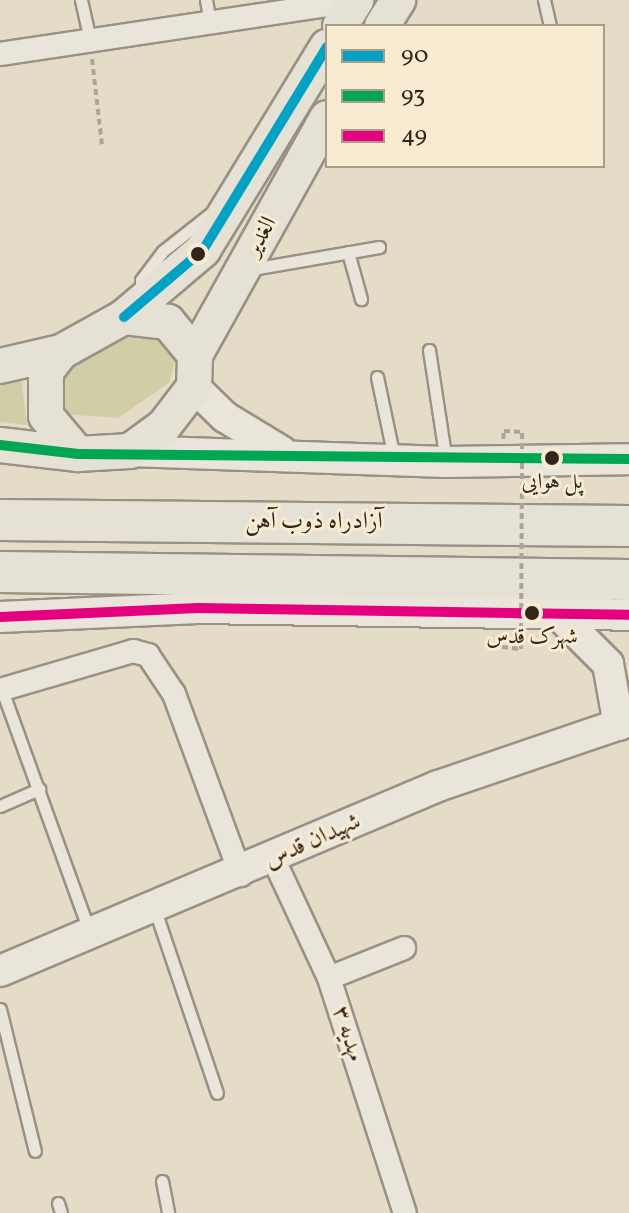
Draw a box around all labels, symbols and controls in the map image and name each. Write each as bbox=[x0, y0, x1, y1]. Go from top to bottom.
legend bbox=[325, 24, 605, 168]
text: 90 bbox=[401, 39, 428, 73]
text: 93 bbox=[401, 79, 425, 113]
text: 49 bbox=[401, 119, 427, 153]
street label: الغدیر bbox=[239, 212, 285, 262]
unlabelled marker bbox=[190, 246, 206, 262]
marker: پل هوایی bbox=[544, 450, 560, 466]
place label: پل هوایی bbox=[521, 470, 583, 496]
street label: آزادراه ذوب آهن bbox=[245, 509, 383, 537]
marker: شهرک قدس bbox=[524, 605, 540, 621]
place label: شهرک قدس bbox=[486, 625, 578, 651]
street label: شهیدان قدس bbox=[260, 808, 366, 876]
street label: مهدیه ۳ bbox=[325, 1003, 369, 1065]

